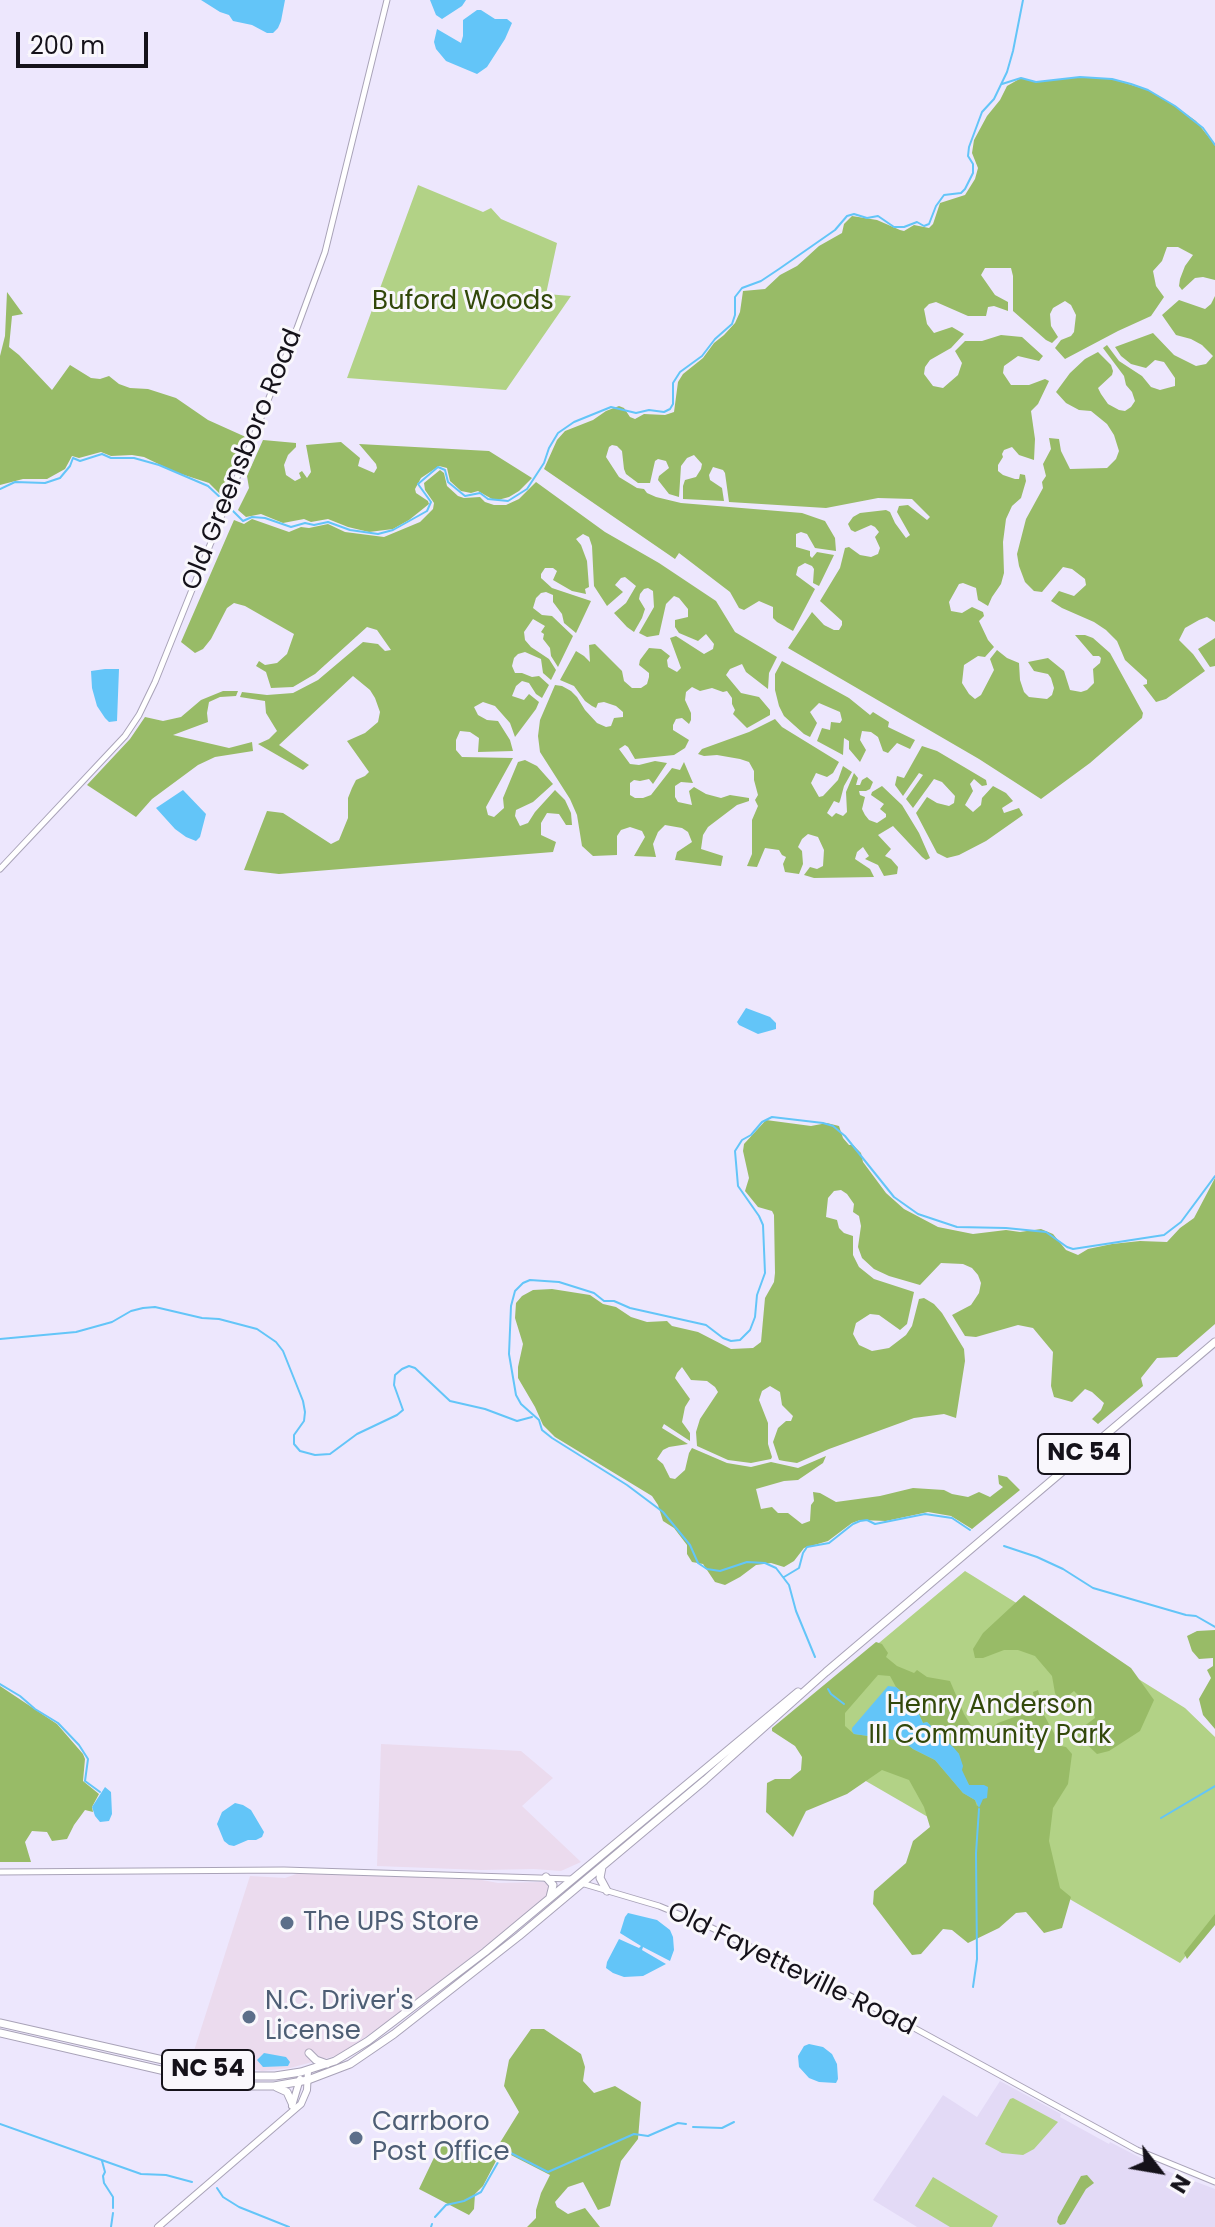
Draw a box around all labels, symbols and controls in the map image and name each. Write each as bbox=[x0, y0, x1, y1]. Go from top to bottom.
scale bar bbox=[20, 16, 152, 66]
text: 200 m bbox=[30, 29, 105, 62]
park label: Buford Woods bbox=[372, 286, 554, 318]
street label: Old Greensboro Road bbox=[176, 325, 310, 595]
road number: NC 54 bbox=[1038, 1434, 1130, 1474]
park label: Henry Anderson III Community Park bbox=[869, 1690, 1111, 1752]
street label: Old Fayetteville Road bbox=[662, 1896, 920, 2044]
place label: The UPS Store bbox=[303, 1907, 479, 1939]
marker: The UPS Store bbox=[278, 1914, 296, 1932]
place label: N.C. Driver's License bbox=[265, 1986, 414, 2048]
marker: N.C. Driver's License bbox=[240, 2008, 258, 2026]
road number: NC 54 bbox=[162, 2050, 254, 2090]
place label: Carrboro Post Office bbox=[372, 2107, 510, 2168]
marker: Carrboro Post Office bbox=[347, 2129, 365, 2147]
north arrow bbox=[1119, 2131, 1199, 2211]
text: N bbox=[1162, 2169, 1198, 2199]

